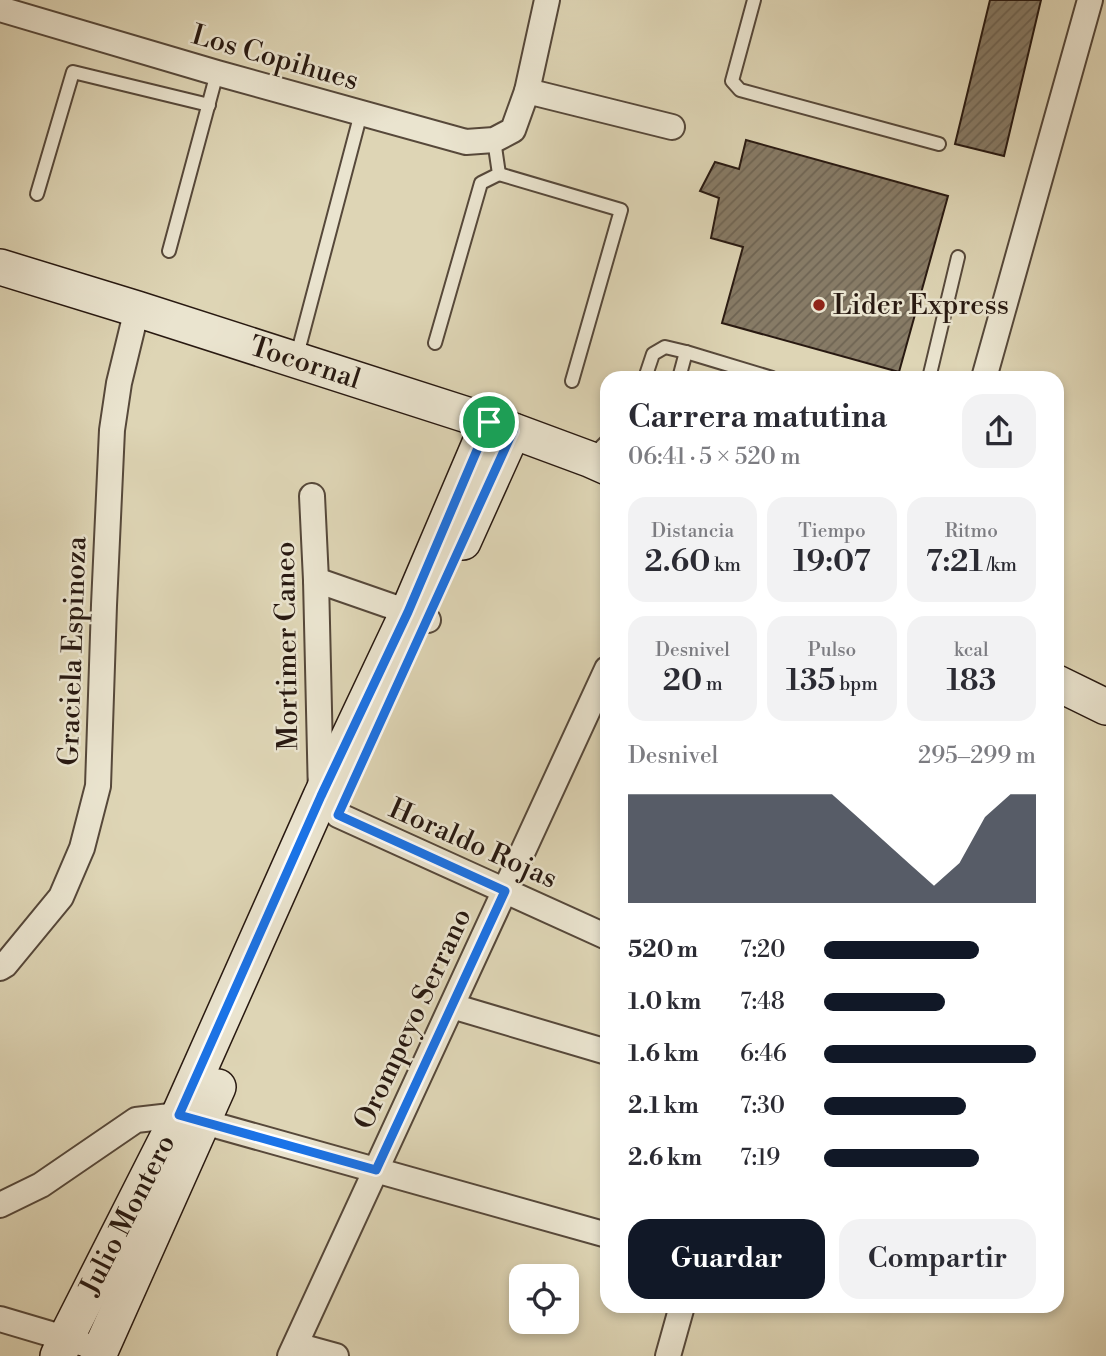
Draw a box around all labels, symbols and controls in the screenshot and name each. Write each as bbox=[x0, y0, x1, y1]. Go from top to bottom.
street label: Los Copihues bbox=[188, 18, 362, 98]
place label: Lider Express bbox=[833, 288, 1009, 323]
marker: Lider Express bbox=[811, 297, 827, 313]
street label: Tocornal bbox=[245, 329, 365, 397]
pin bbox=[459, 392, 519, 452]
button: share bbox=[962, 394, 1036, 468]
text: Carrera matutina bbox=[628, 397, 887, 437]
icon: arrive bbox=[470, 403, 508, 441]
text: 06:41 · 5 × 520 m bbox=[628, 443, 801, 471]
text: Distancia bbox=[651, 519, 734, 543]
text: Tiempo bbox=[798, 519, 866, 543]
text: Ritmo bbox=[945, 519, 998, 543]
street label: Graciela Espinoza bbox=[52, 535, 95, 766]
street label: Mortimer Caneo bbox=[268, 541, 306, 751]
text: 2.60 bbox=[645, 543, 710, 581]
text: 19:07 bbox=[793, 543, 871, 581]
text: 7:21 bbox=[926, 543, 983, 581]
text: km bbox=[710, 553, 741, 577]
text: /km bbox=[983, 553, 1017, 577]
text: Desnivel bbox=[655, 638, 730, 662]
text: Pulso bbox=[808, 638, 856, 662]
text: kcal bbox=[954, 638, 989, 662]
text: 20 bbox=[663, 662, 702, 700]
text: 135 bbox=[786, 662, 836, 700]
text: 183 bbox=[946, 662, 996, 700]
text: m bbox=[702, 672, 723, 696]
text: bpm bbox=[836, 672, 878, 696]
text: Desnivel bbox=[628, 742, 718, 770]
text: 295–299 m bbox=[918, 742, 1036, 770]
street label: Horaldo Rojas bbox=[383, 791, 563, 897]
street label: Orompeyo Serrano bbox=[346, 903, 480, 1135]
text: 520 m bbox=[628, 936, 698, 964]
text: 7:20 bbox=[740, 936, 785, 964]
text: 1.0 km bbox=[628, 988, 701, 1016]
text: 7:48 bbox=[740, 988, 785, 1016]
text: 1.6 km bbox=[628, 1040, 699, 1068]
text: 6:46 bbox=[740, 1040, 787, 1068]
text: 2.1 km bbox=[628, 1092, 699, 1120]
text: 7:30 bbox=[740, 1092, 785, 1120]
street label: Julio Montero bbox=[72, 1129, 183, 1302]
text: 2.6 km bbox=[628, 1144, 702, 1172]
text: 7:19 bbox=[740, 1144, 780, 1172]
button: Guardar bbox=[628, 1219, 825, 1299]
button: Compartir bbox=[839, 1219, 1036, 1299]
map controls bbox=[509, 1264, 579, 1334]
button: locate bbox=[509, 1264, 579, 1334]

